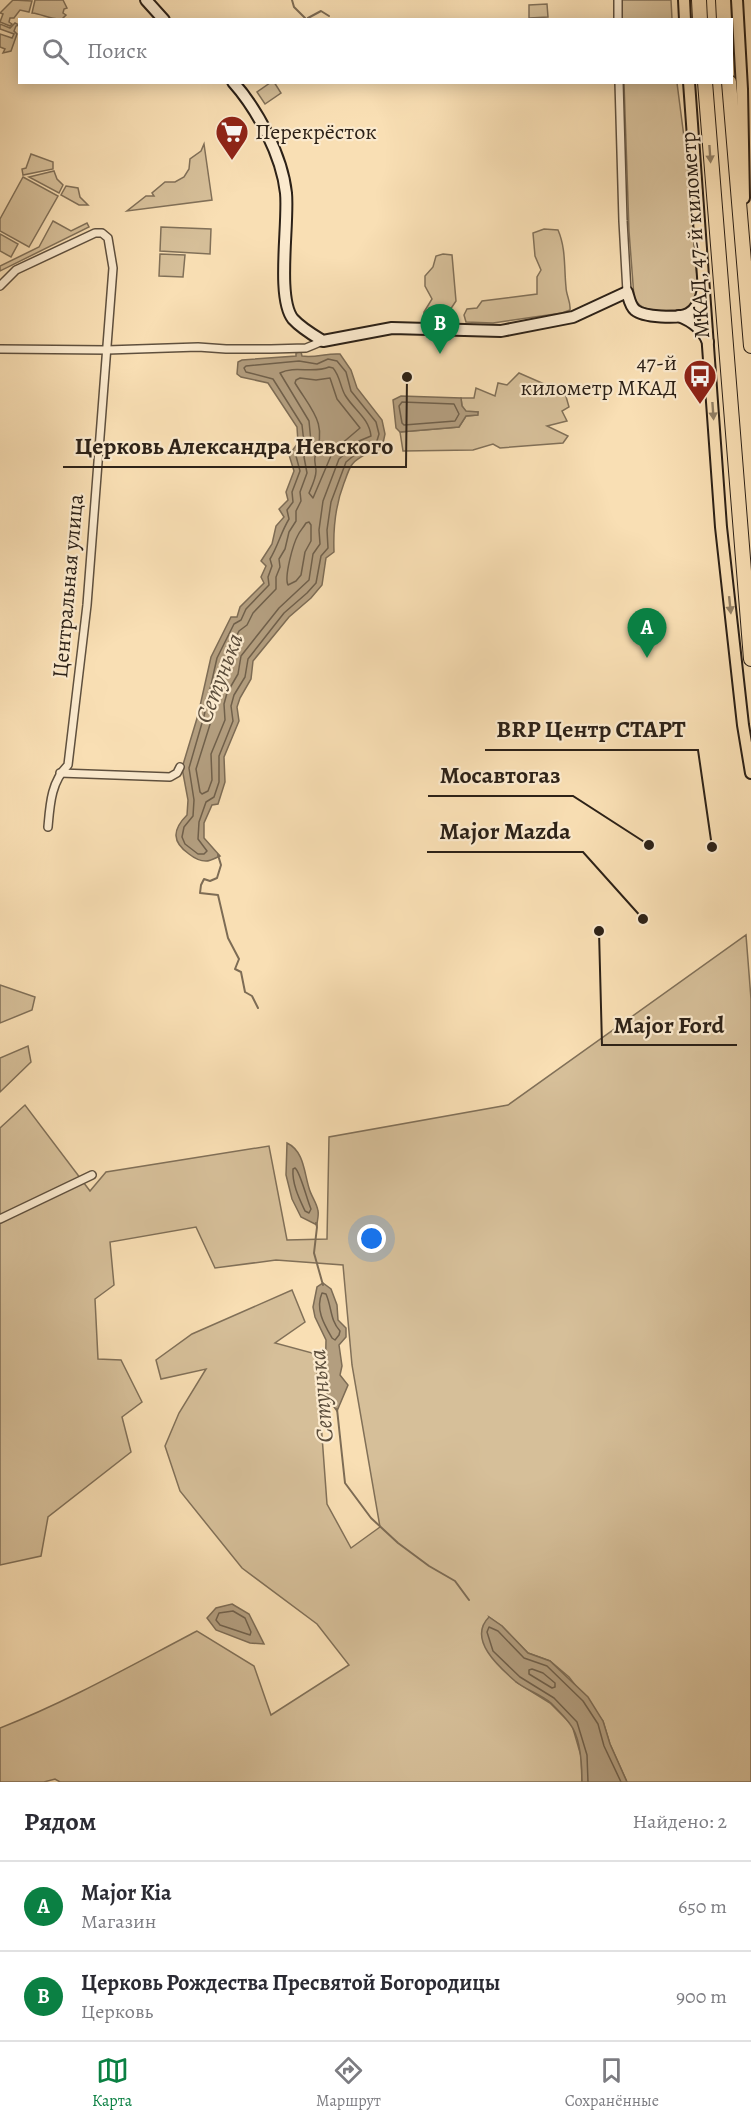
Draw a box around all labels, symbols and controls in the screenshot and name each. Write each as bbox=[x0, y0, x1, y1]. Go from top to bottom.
search box bbox=[18, 18, 733, 84]
icon: search bbox=[39, 35, 72, 68]
text: Поиск bbox=[87, 36, 147, 66]
supermarket icon: Перекрёсток bbox=[214, 114, 250, 161]
place label: Перекрёсток bbox=[255, 117, 377, 147]
street label: МКАД, 47-й километр bbox=[673, 131, 717, 339]
one-way arrow bbox=[705, 145, 715, 164]
pin: B bbox=[420, 304, 460, 354]
place label: 47-й километр МКАД bbox=[520, 348, 677, 403]
bus stop icon: 47-й километр МКАД bbox=[682, 358, 718, 405]
one-way arrow bbox=[708, 401, 718, 420]
callout: Церковь Александра Невского bbox=[63, 425, 406, 467]
text: Церковь Александра Невского bbox=[75, 430, 393, 462]
street label: Центральная улица bbox=[45, 492, 91, 679]
one-way arrow bbox=[725, 595, 735, 614]
pin: A bbox=[628, 608, 666, 658]
water label: Сетунька bbox=[187, 628, 251, 728]
callout: BRP Центр СТАРТ bbox=[485, 708, 698, 750]
text: BRP Центр СТАРТ bbox=[496, 713, 686, 745]
callout: Мосавтогаз bbox=[428, 754, 573, 796]
text: Мосавтогаз bbox=[440, 759, 560, 791]
callout: Major Mazda bbox=[427, 810, 583, 852]
text: Major Mazda bbox=[439, 815, 571, 847]
callout: Major Ford bbox=[602, 1003, 737, 1045]
text: Major Ford bbox=[613, 1009, 725, 1041]
your location bbox=[357, 1224, 386, 1253]
water label: Сетунька bbox=[301, 1348, 341, 1444]
text: Рядом bbox=[24, 1804, 96, 1839]
text: Найдено: 2 bbox=[632, 1808, 727, 1835]
text: Major Kia bbox=[81, 1878, 172, 1908]
text: A bbox=[37, 1893, 50, 1920]
text: 650 m bbox=[678, 1893, 727, 1920]
text: Магазин bbox=[81, 1908, 156, 1935]
text: Церковь Рождества Пресвятой Богородицы bbox=[81, 1968, 500, 1998]
text: B bbox=[37, 1983, 50, 2010]
text: 900 m bbox=[676, 1983, 727, 2010]
text: Церковь bbox=[81, 1998, 153, 2025]
tab: Карта bbox=[92, 2054, 132, 2112]
tab: Маршрут bbox=[316, 2054, 381, 2112]
tab: Сохранённые bbox=[565, 2054, 659, 2112]

